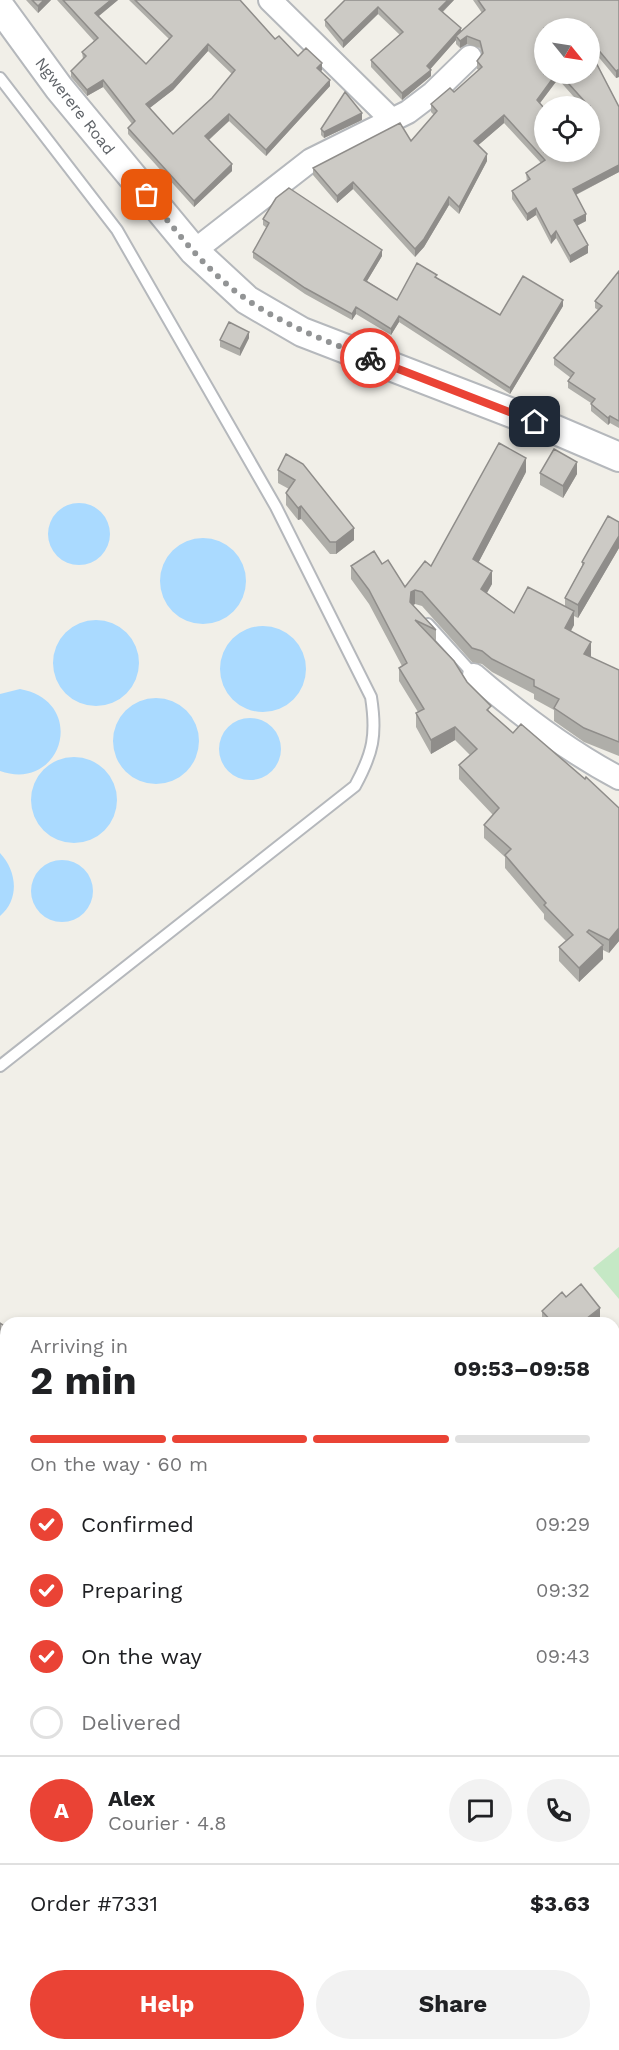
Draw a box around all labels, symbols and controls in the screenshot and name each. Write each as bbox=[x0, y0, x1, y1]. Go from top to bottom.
north arrow bbox=[534, 18, 600, 84]
map controls bbox=[534, 18, 600, 162]
street label: Ngwerere Road bbox=[31, 54, 119, 158]
button: locate bbox=[534, 96, 600, 162]
pin bbox=[121, 169, 172, 220]
icon: bag bbox=[130, 178, 163, 211]
courier bbox=[340, 328, 400, 388]
icon: bike bbox=[354, 342, 387, 375]
pin bbox=[509, 396, 560, 447]
icon: home bbox=[518, 405, 551, 438]
text: Arriving in bbox=[30, 1334, 128, 1358]
text: 09:53–09:58 bbox=[454, 1356, 590, 1381]
text: 2 min bbox=[30, 1358, 137, 1403]
text: On the way · 60 m bbox=[30, 1452, 208, 1476]
icon: check bbox=[30, 1508, 63, 1541]
text: Confirmed bbox=[81, 1512, 194, 1537]
text: 09:29 bbox=[535, 1512, 590, 1536]
icon: check bbox=[30, 1574, 63, 1607]
text: Preparing bbox=[81, 1578, 182, 1603]
text: 09:32 bbox=[536, 1578, 590, 1602]
icon: check bbox=[30, 1640, 63, 1673]
text: On the way bbox=[81, 1644, 202, 1669]
text: 09:43 bbox=[535, 1644, 590, 1668]
text: Delivered bbox=[81, 1710, 181, 1735]
button: chat bbox=[449, 1779, 512, 1842]
button: phone bbox=[527, 1779, 590, 1842]
text: Alex bbox=[108, 1786, 155, 1811]
text: A bbox=[54, 1798, 69, 1823]
text: Courier · 4.8 bbox=[108, 1811, 227, 1835]
text: Order #7331 bbox=[30, 1891, 158, 1916]
text: $3.63 bbox=[530, 1891, 590, 1916]
button: Help bbox=[30, 1970, 304, 2039]
button: Share bbox=[316, 1970, 590, 2039]

